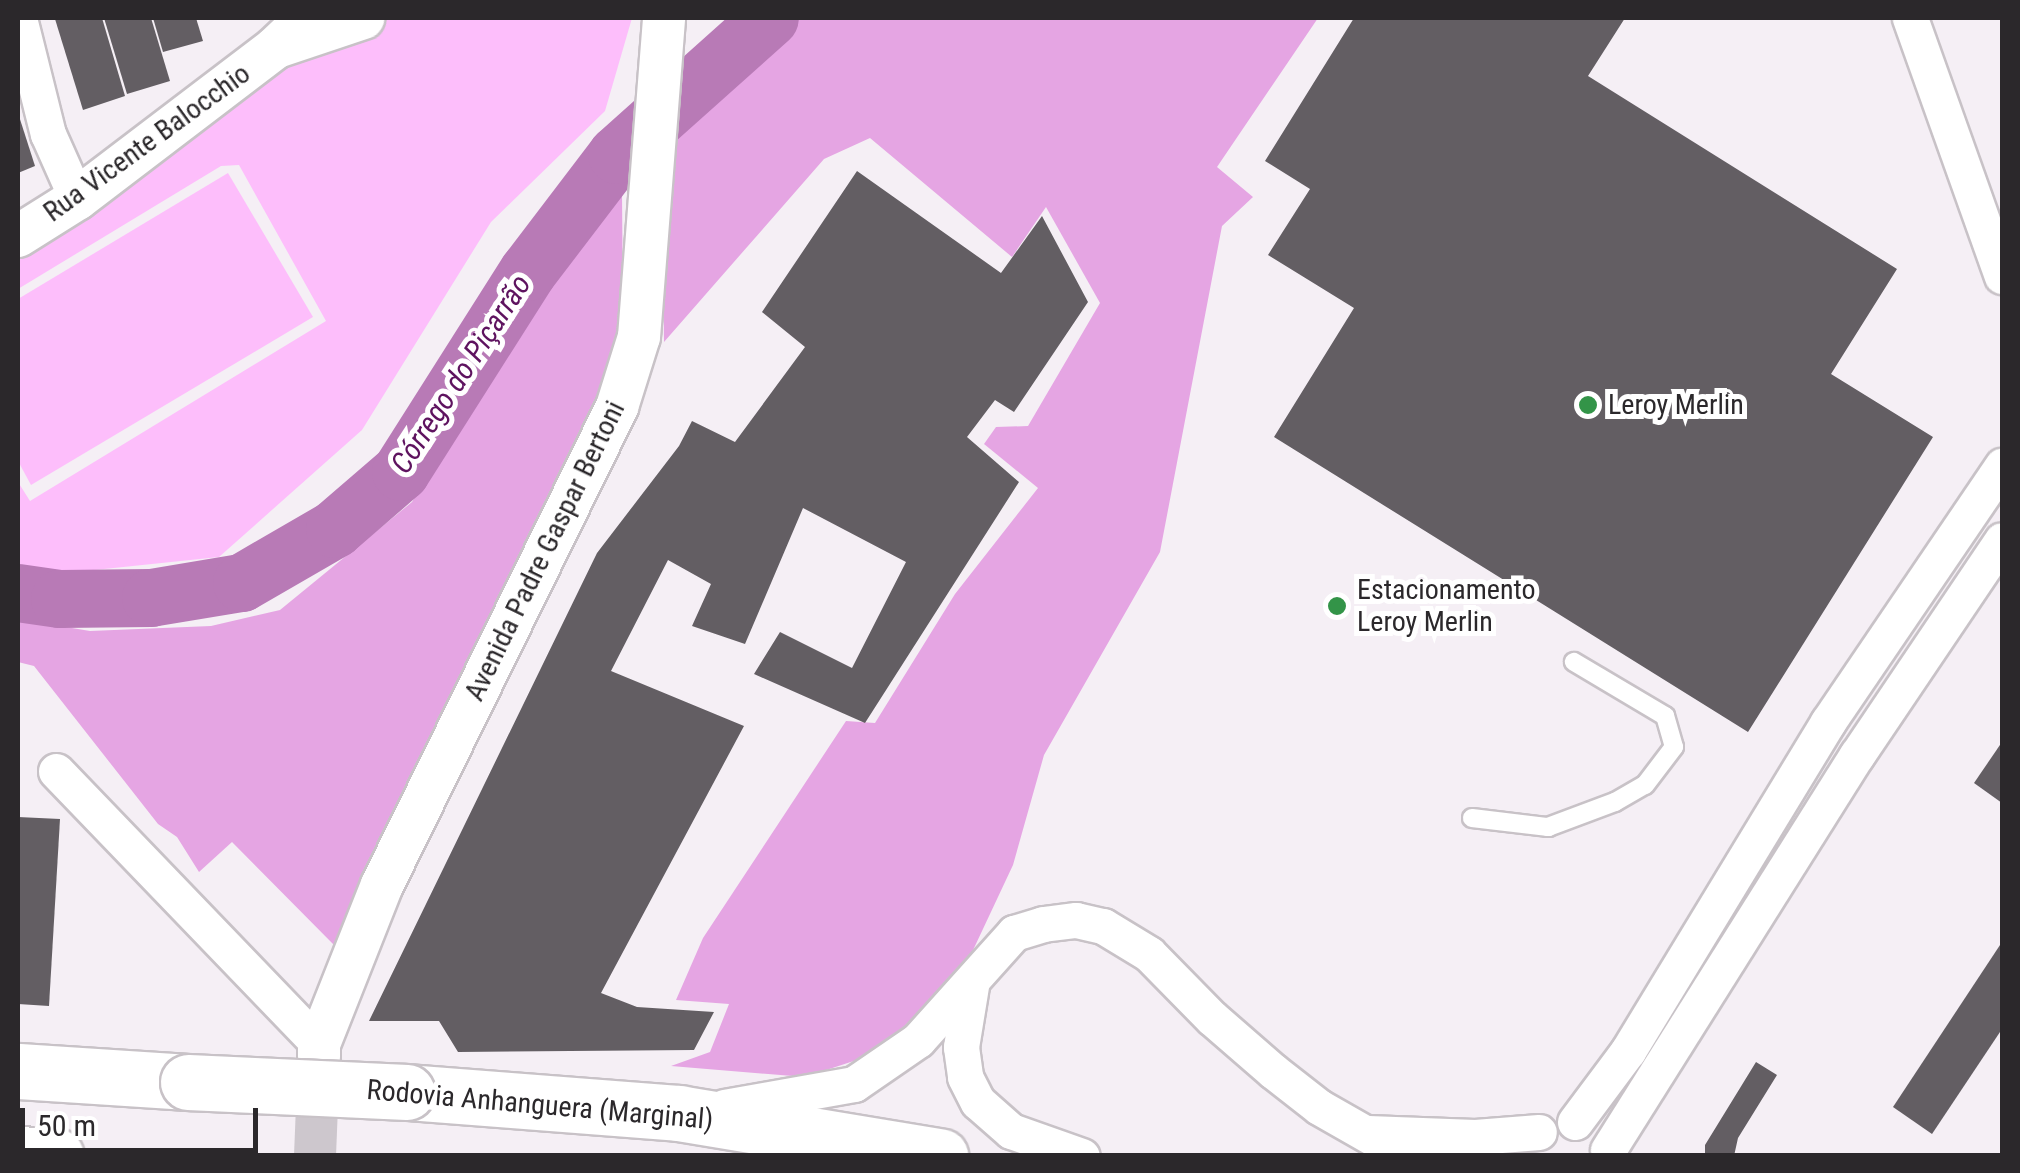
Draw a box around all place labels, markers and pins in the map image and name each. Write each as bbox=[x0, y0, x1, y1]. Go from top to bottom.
place label: Leroy Merlin bbox=[1608, 388, 1744, 422]
marker: Leroy Merlin bbox=[1577, 394, 1599, 416]
place label: Estacionamento Leroy Merlin bbox=[1357, 573, 1536, 639]
marker: Estacionamento Leroy Merlin bbox=[1326, 595, 1348, 617]

